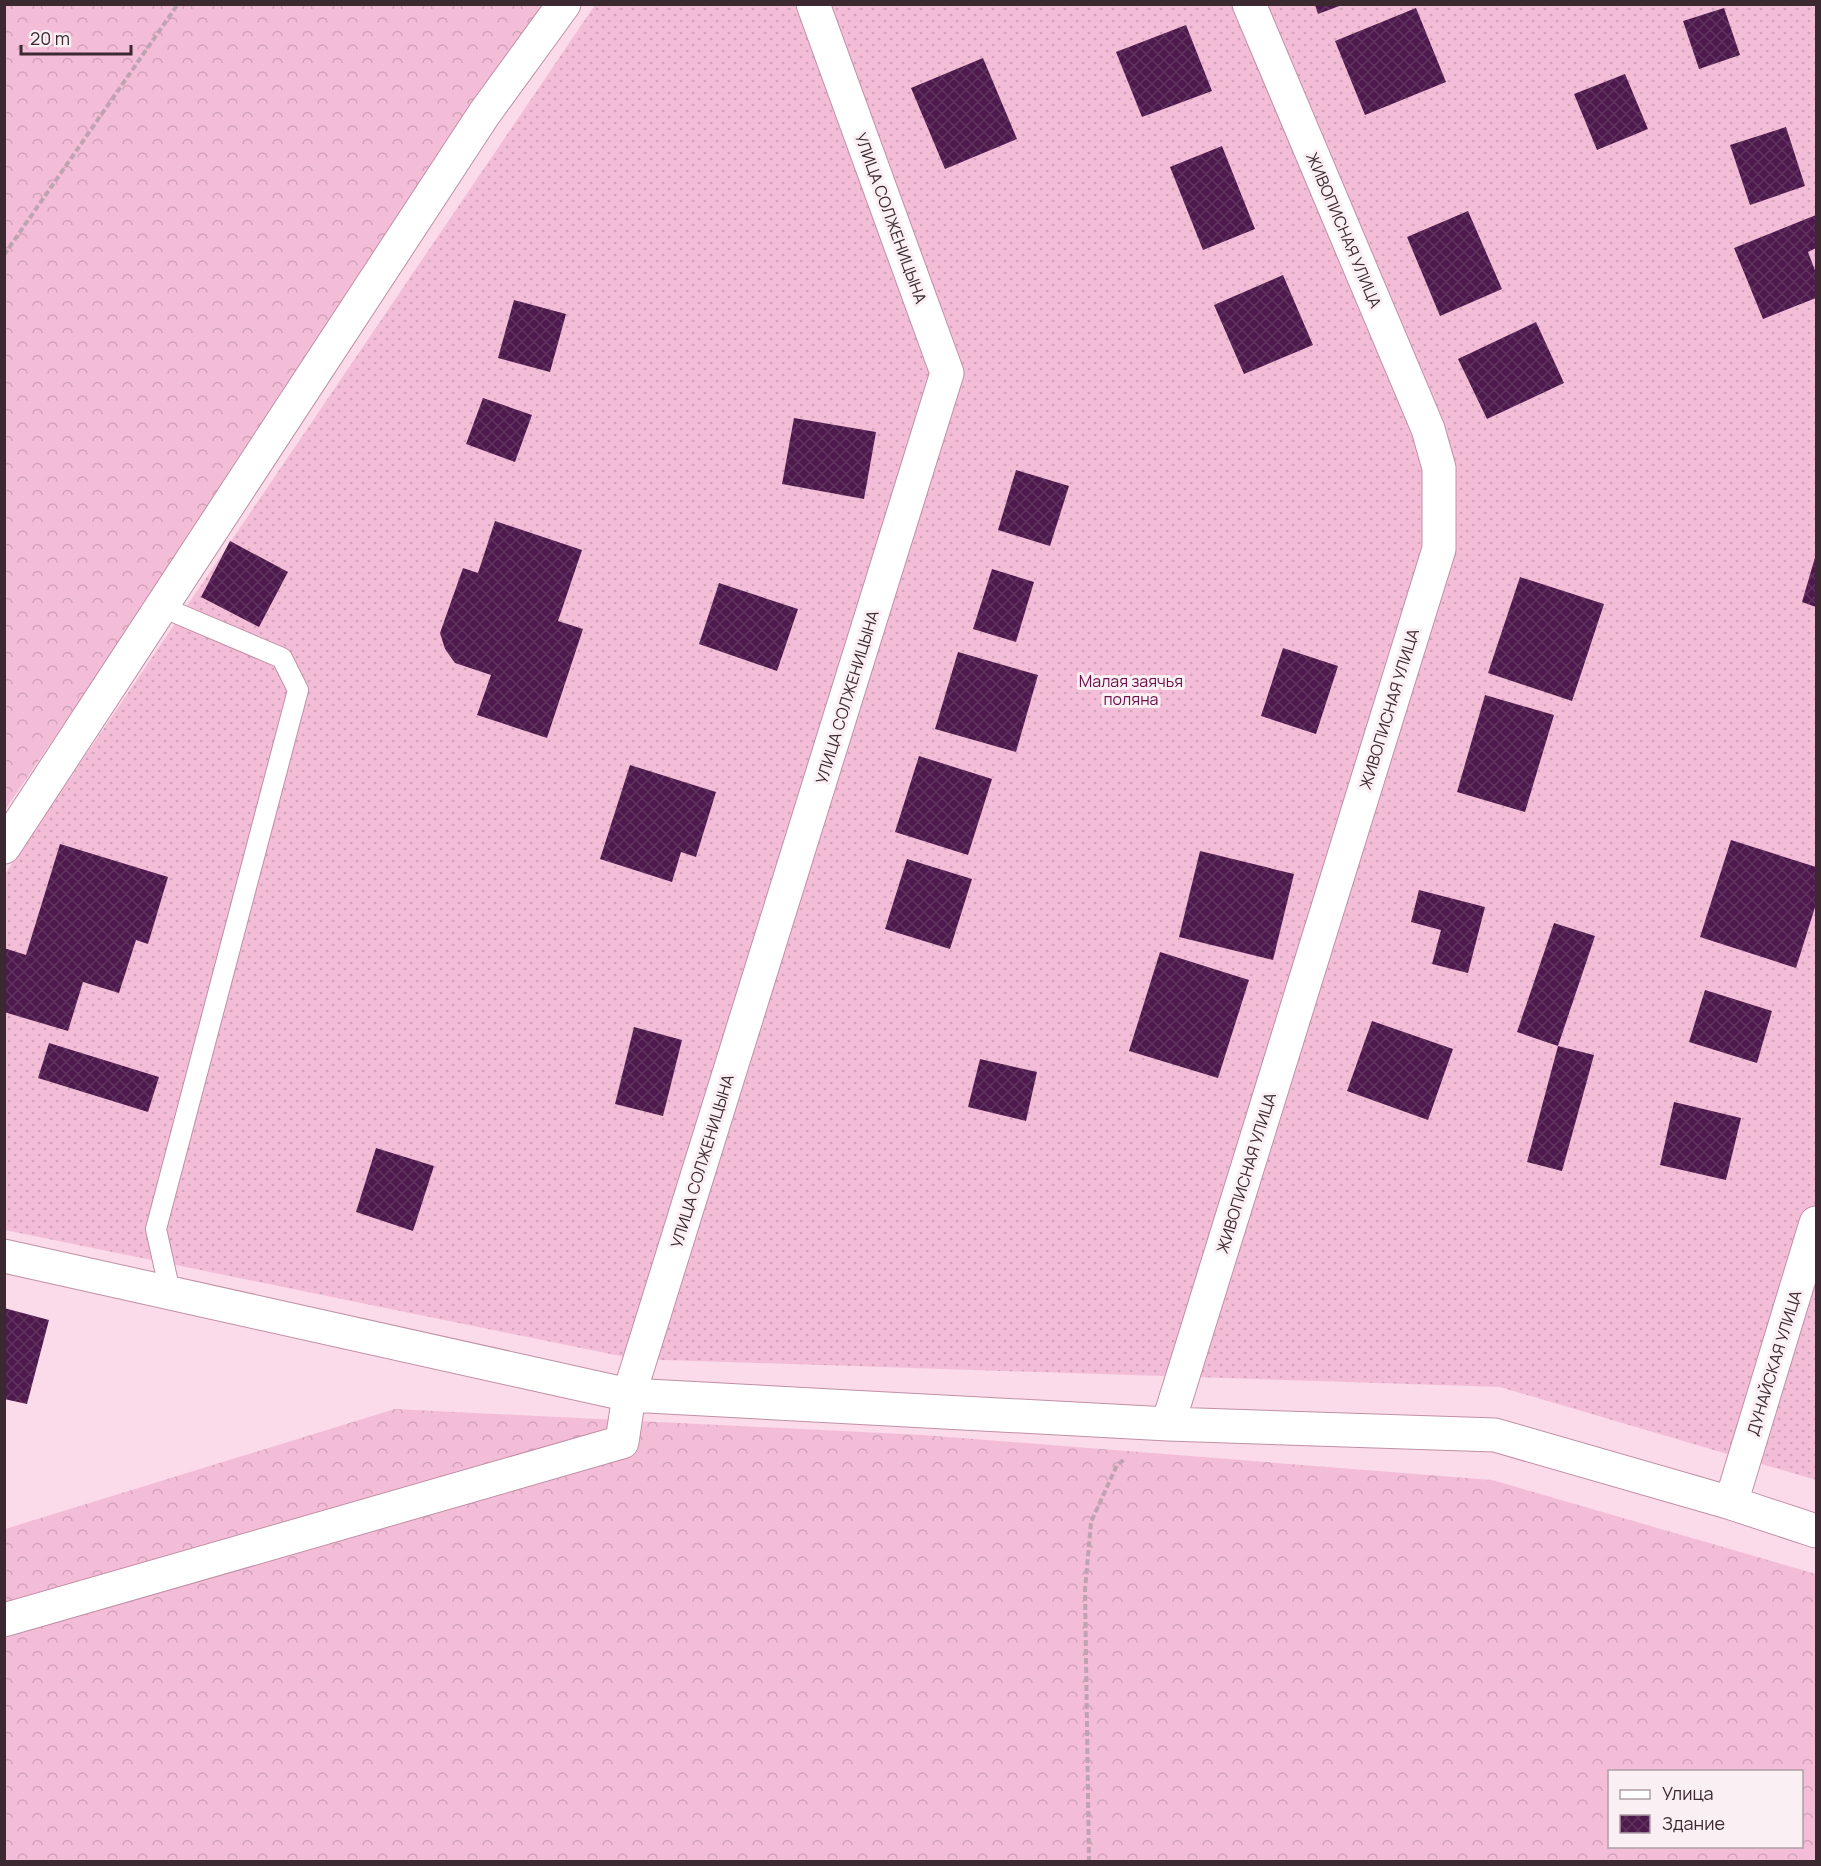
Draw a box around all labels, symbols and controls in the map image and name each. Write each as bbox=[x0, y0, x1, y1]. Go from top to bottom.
scale bar bbox=[21, 18, 130, 56]
text: 20 m bbox=[30, 26, 70, 50]
street label: УЛИЦА СОЛЖЕНИЦЫНА bbox=[850, 130, 932, 306]
street label: ЖИВОПИСНАЯ УЛИЦА bbox=[1301, 149, 1387, 311]
street label: УЛИЦА СОЛЖЕНИЦЫНА bbox=[810, 608, 884, 786]
street label: ЖИВОПИСНАЯ УЛИЦА bbox=[1354, 626, 1424, 792]
park label: Малая заячья поляна bbox=[1079, 670, 1183, 710]
street label: УЛИЦА СОЛЖЕНИЦЫНА bbox=[665, 1072, 739, 1250]
street label: ЖИВОПИСНАЯ УЛИЦА bbox=[1211, 1090, 1281, 1256]
street label: ДУНАЙСКАЯ УЛИЦА bbox=[1741, 1288, 1807, 1438]
legend bbox=[1608, 1770, 1803, 1848]
text: Улица bbox=[1662, 1781, 1714, 1805]
text: Здание bbox=[1662, 1811, 1725, 1835]

